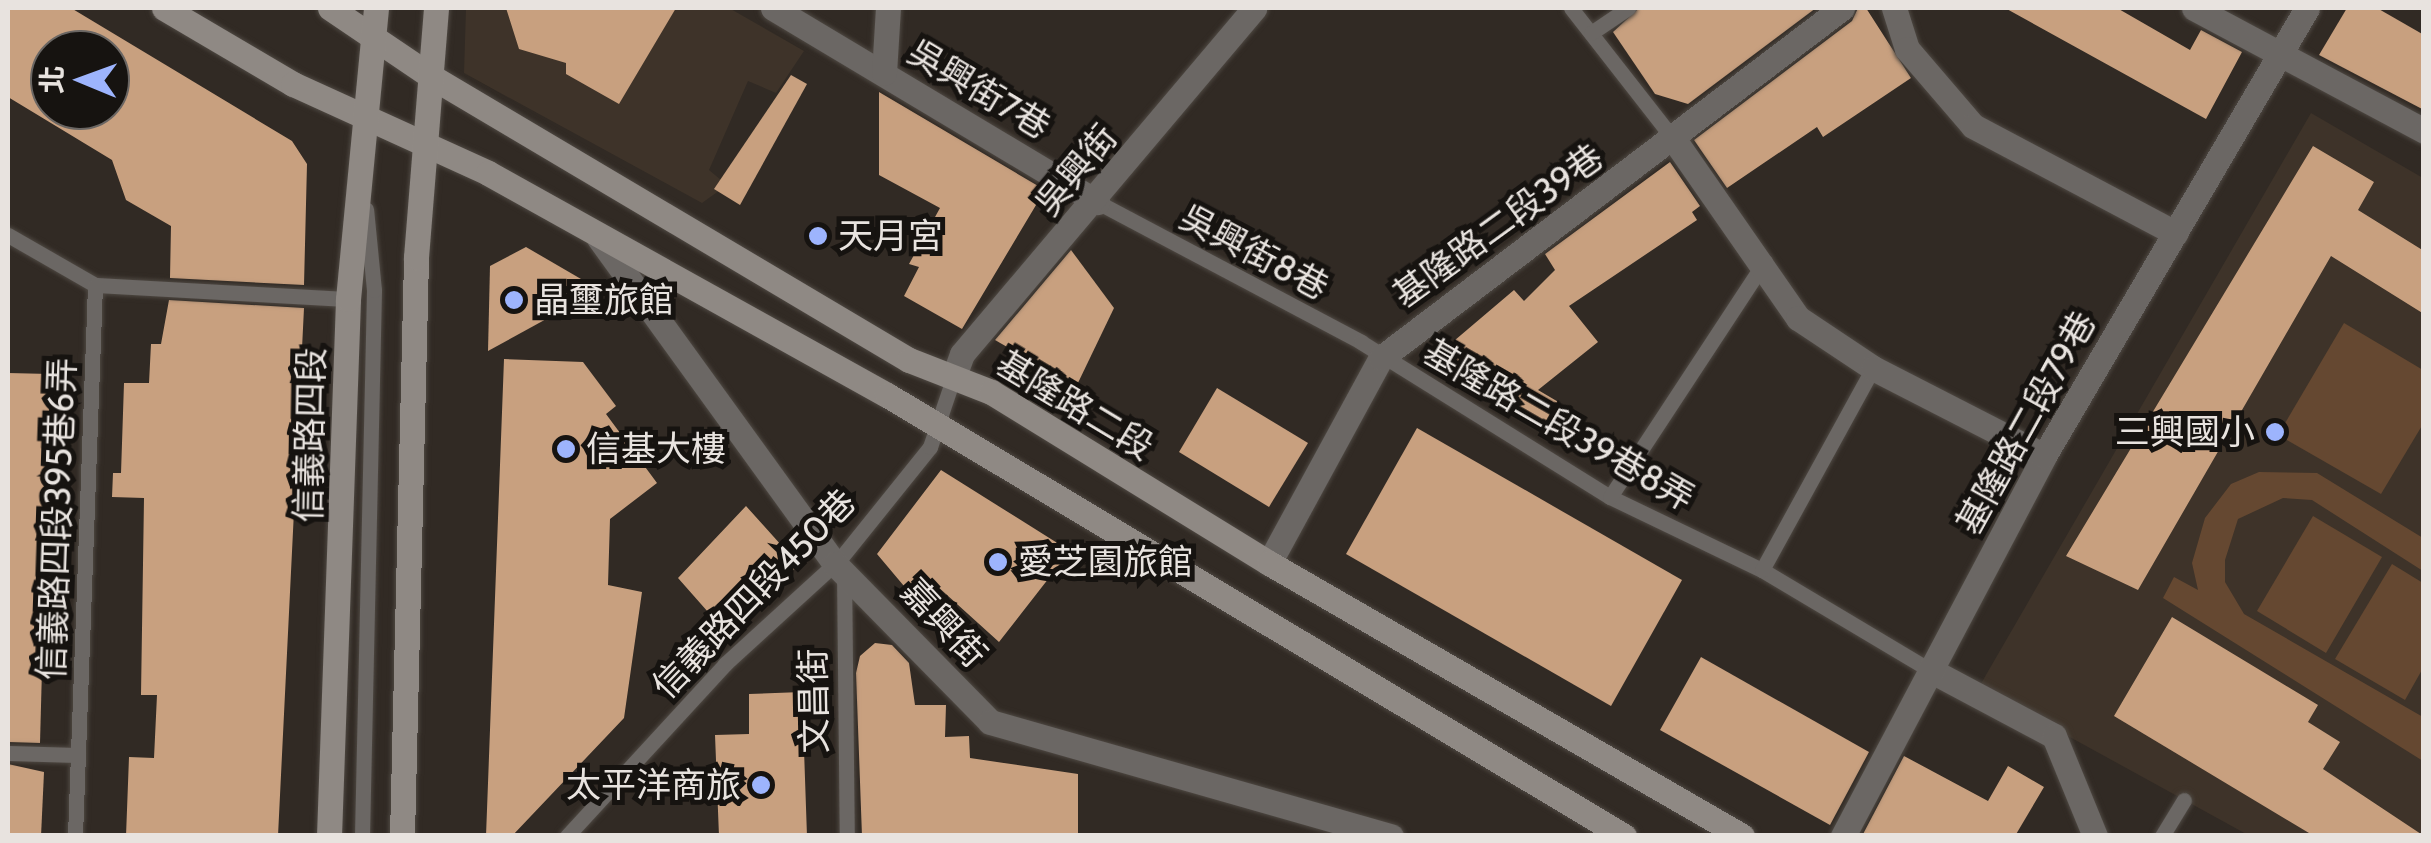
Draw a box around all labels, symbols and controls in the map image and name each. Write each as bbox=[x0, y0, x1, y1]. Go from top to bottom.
north arrow bbox=[30, 30, 130, 130]
street label: 吳興街7巷 bbox=[901, 30, 1057, 148]
text: 北 bbox=[35, 65, 69, 94]
street label: 吳興街 bbox=[1026, 116, 1126, 224]
street label: 基隆路二段39巷 bbox=[1385, 136, 1611, 316]
street label: 吳興街8巷 bbox=[1173, 196, 1335, 308]
place label: 天月宮 bbox=[838, 215, 943, 257]
marker: 天月宮 bbox=[807, 225, 829, 247]
place label: 晶璽旅館 bbox=[534, 279, 674, 321]
marker: 晶璽旅館 bbox=[503, 289, 525, 311]
street label: 基隆路二段79巷 bbox=[1948, 305, 2104, 541]
street label: 基隆路二段39巷8弄 bbox=[1416, 331, 1702, 519]
street label: 基隆路二段 bbox=[989, 342, 1161, 468]
street label: 信義路四段 bbox=[287, 347, 333, 523]
street label: 信義路四段395巷6弄 bbox=[30, 357, 84, 681]
place label: 三興國小 bbox=[2115, 411, 2255, 453]
marker: 三興國小 bbox=[2264, 421, 2286, 443]
place label: 信基大樓 bbox=[586, 428, 726, 470]
marker: 信基大樓 bbox=[555, 438, 577, 460]
street label: 信義路四段450巷 bbox=[644, 481, 864, 707]
place label: 愛芝園旅館 bbox=[1018, 541, 1193, 583]
marker: 愛芝園旅館 bbox=[987, 551, 1009, 573]
street label: 嘉興街 bbox=[893, 570, 995, 676]
street label: 文昌街 bbox=[792, 648, 836, 754]
place label: 太平洋商旅 bbox=[566, 764, 741, 806]
marker: 太平洋商旅 bbox=[750, 774, 772, 796]

